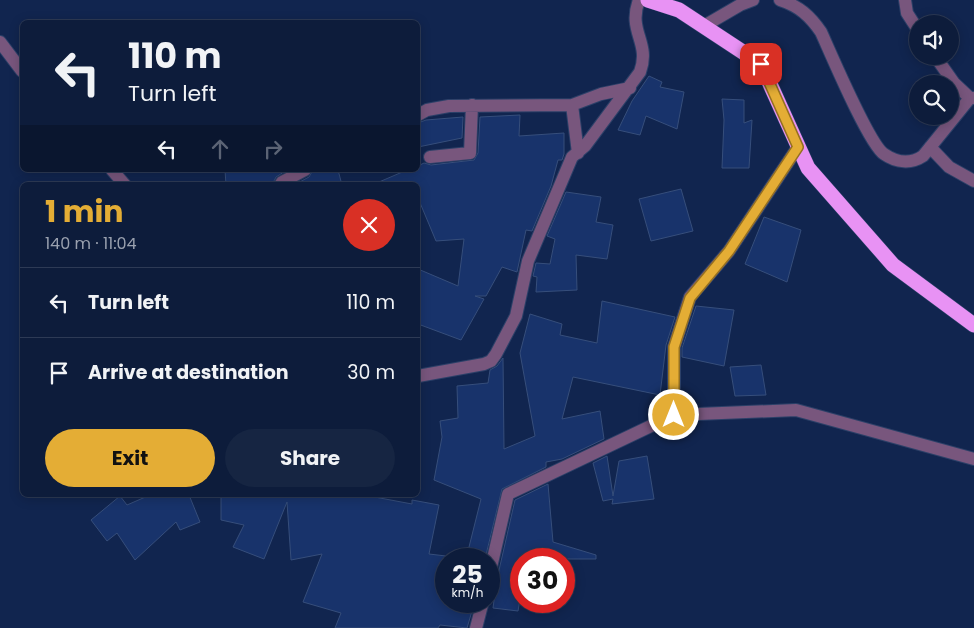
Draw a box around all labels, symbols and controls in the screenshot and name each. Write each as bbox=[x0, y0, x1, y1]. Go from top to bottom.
map controls bbox=[909, 15, 959, 125]
button: sound bbox=[909, 15, 959, 65]
text: 110 m bbox=[128, 31, 222, 80]
icon: left bbox=[45, 40, 110, 105]
pin bbox=[740, 43, 782, 85]
icon: arrive bbox=[747, 50, 775, 78]
button: search bbox=[909, 75, 959, 125]
text: Turn left bbox=[128, 78, 216, 109]
icon: left bbox=[153, 135, 181, 163]
icon: ahead bbox=[206, 135, 234, 163]
icon: right bbox=[259, 135, 287, 163]
text: 1 min bbox=[45, 190, 123, 233]
button: close bbox=[343, 199, 395, 251]
text: 140 m · 11:04 bbox=[45, 232, 137, 255]
icon: left bbox=[45, 289, 73, 317]
text: Turn left bbox=[88, 289, 169, 316]
text: 110 m bbox=[346, 289, 395, 316]
icon: arrive bbox=[45, 359, 73, 387]
text: Arrive at destination bbox=[88, 359, 289, 386]
text: 30 m bbox=[347, 359, 395, 386]
position arrow bbox=[647, 388, 699, 440]
button: Exit bbox=[45, 429, 215, 487]
button: Share bbox=[225, 429, 395, 487]
speed limit sign: 30 bbox=[510, 548, 575, 613]
text: 25 bbox=[452, 557, 483, 592]
text: km/h bbox=[452, 584, 483, 601]

